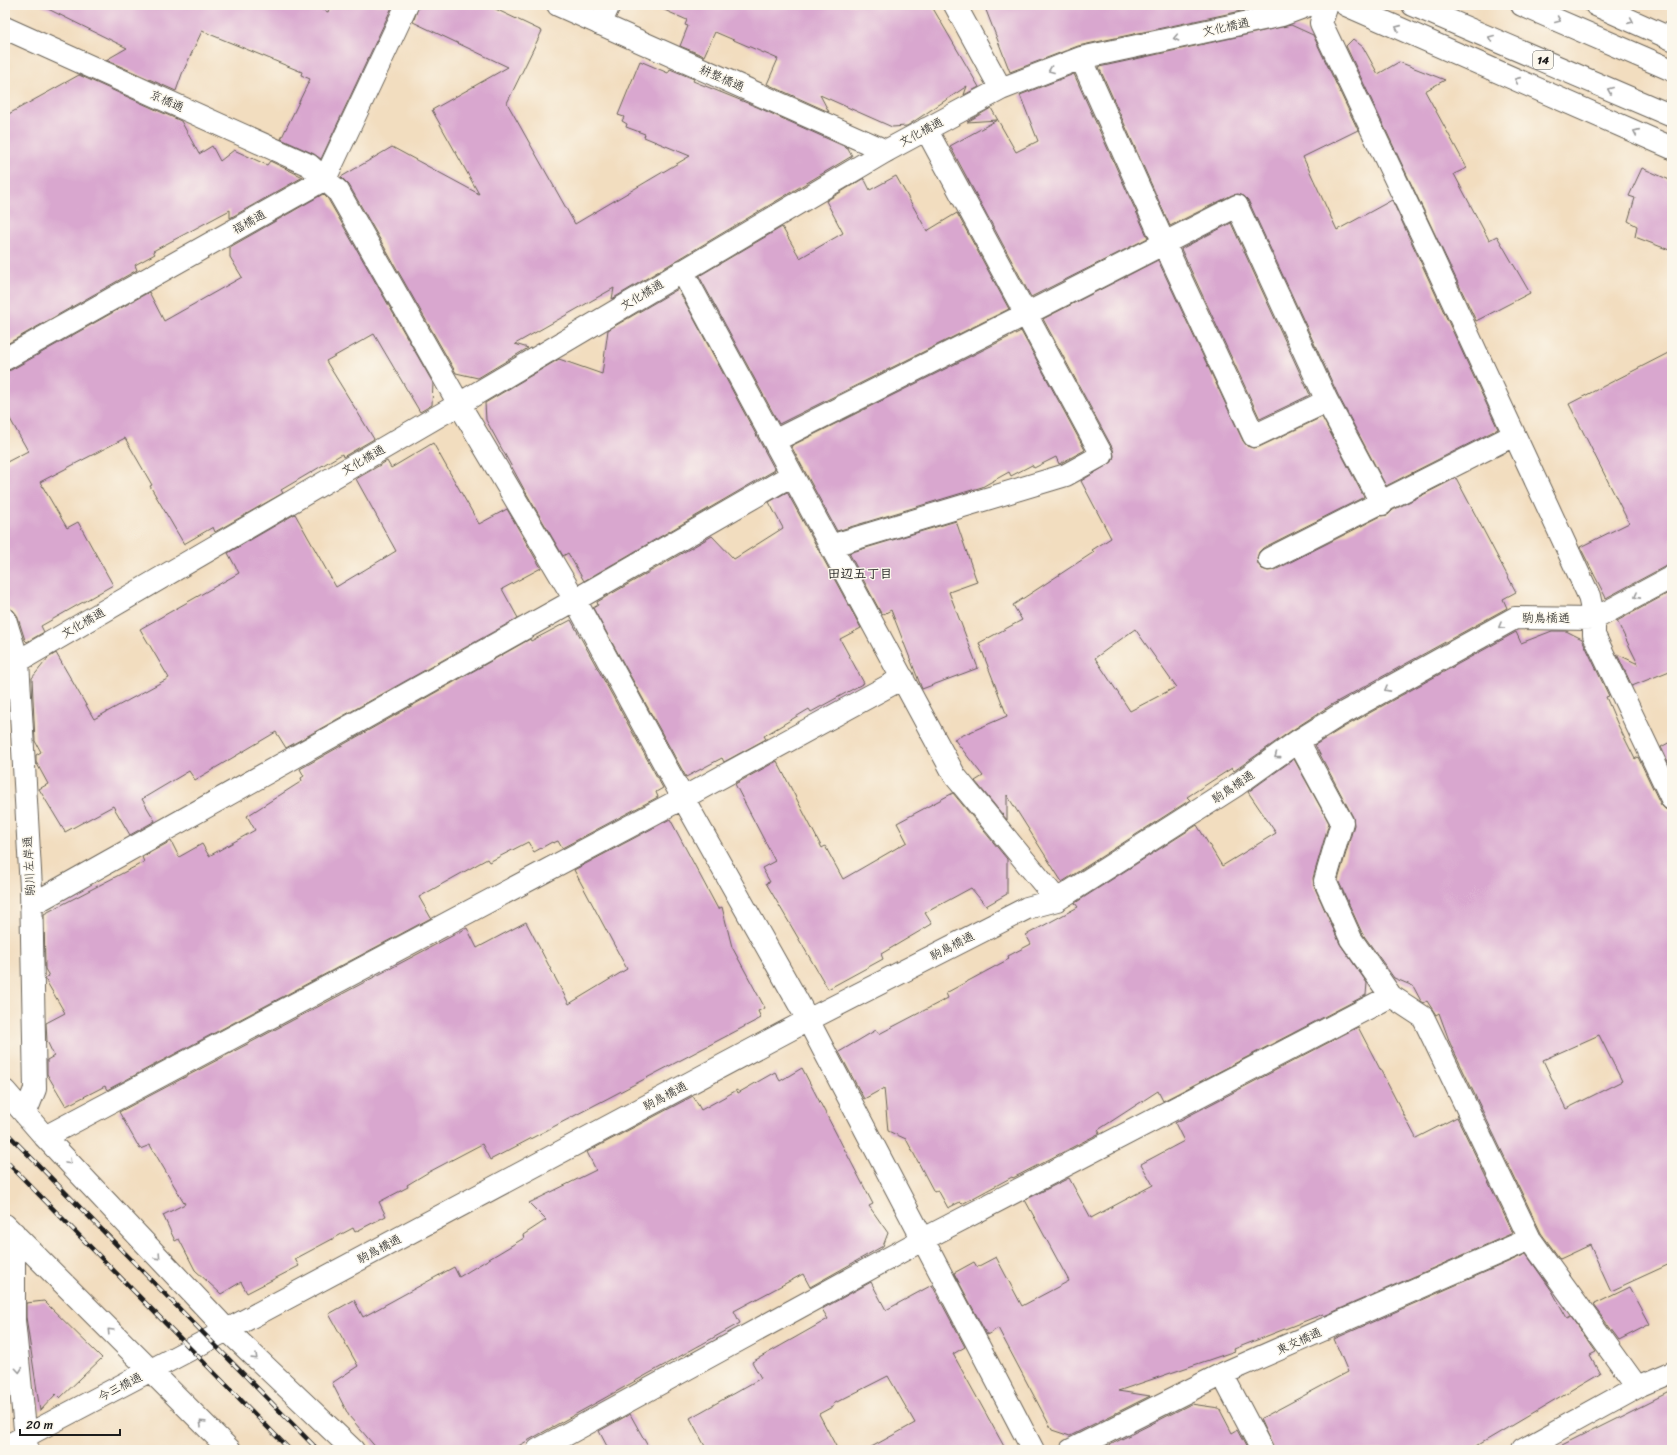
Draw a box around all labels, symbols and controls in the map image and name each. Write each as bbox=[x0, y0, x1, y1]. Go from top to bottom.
street label: 文化橋通 bbox=[1200, 11, 1252, 43]
one-way arrow bbox=[1554, 16, 1561, 24]
one-way arrow bbox=[1627, 16, 1635, 24]
one-way arrow bbox=[1395, 25, 1403, 33]
one-way arrow bbox=[1173, 33, 1180, 41]
one-way arrow bbox=[1488, 35, 1495, 43]
road number: 14 bbox=[1533, 51, 1553, 69]
street label: 耕整橋通 bbox=[696, 58, 748, 98]
one-way arrow bbox=[1047, 65, 1054, 73]
one-way arrow bbox=[1514, 77, 1522, 85]
street label: 京橋通 bbox=[146, 84, 188, 118]
one-way arrow bbox=[1607, 86, 1614, 94]
street label: 文化橋通 bbox=[895, 111, 947, 153]
one-way arrow bbox=[1633, 129, 1641, 137]
street label: 福橋通 bbox=[228, 204, 270, 240]
street label: 文化橋通 bbox=[616, 273, 668, 317]
street label: 文化橋通 bbox=[337, 438, 389, 482]
district label: 田辺五丁目 bbox=[827, 562, 893, 585]
one-way arrow bbox=[1634, 591, 1642, 598]
street label: 文化橋通 bbox=[57, 601, 109, 645]
street label: 駒鳥橋通 bbox=[1522, 607, 1570, 629]
one-way arrow bbox=[1498, 621, 1505, 628]
one-way arrow bbox=[1384, 684, 1391, 691]
one-way arrow bbox=[1274, 751, 1281, 758]
street label: 駒鳥橋通 bbox=[1207, 764, 1259, 810]
street label: 駒川左岸通 bbox=[16, 835, 42, 897]
street label: 駒鳥橋通 bbox=[926, 925, 978, 967]
street label: 駒鳥橋通 bbox=[639, 1075, 691, 1117]
one-way arrow bbox=[64, 1157, 72, 1165]
street label: 駒鳥橋通 bbox=[353, 1228, 405, 1270]
one-way arrow bbox=[153, 1252, 161, 1260]
street label: 東交橋通 bbox=[1273, 1321, 1325, 1361]
one-way arrow bbox=[107, 1328, 115, 1336]
one-way arrow bbox=[250, 1352, 258, 1360]
street label: 今三橋通 bbox=[94, 1366, 146, 1408]
one-way arrow bbox=[14, 1367, 23, 1373]
scale bar bbox=[20, 1411, 120, 1437]
text: 20 m bbox=[26, 1414, 53, 1436]
one-way arrow bbox=[199, 1420, 207, 1428]

